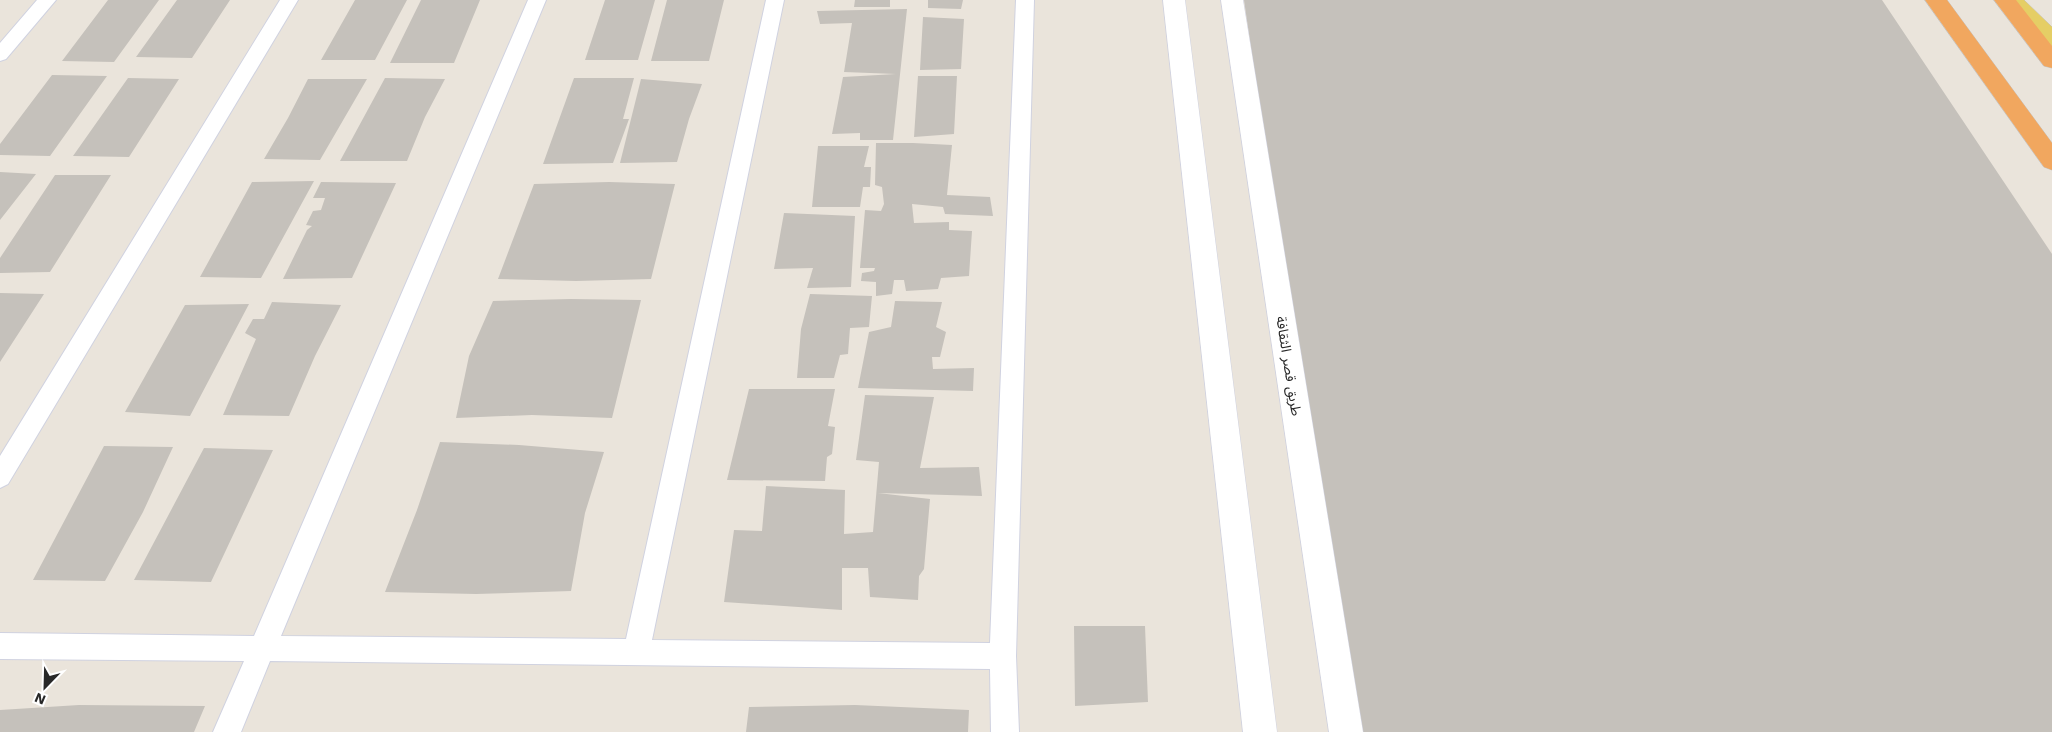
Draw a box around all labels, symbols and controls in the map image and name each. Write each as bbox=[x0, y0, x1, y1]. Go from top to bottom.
street label: طريق قصر الثقافة bbox=[1271, 315, 1305, 417]
north arrow bbox=[20, 662, 70, 712]
text: N bbox=[32, 690, 48, 708]

